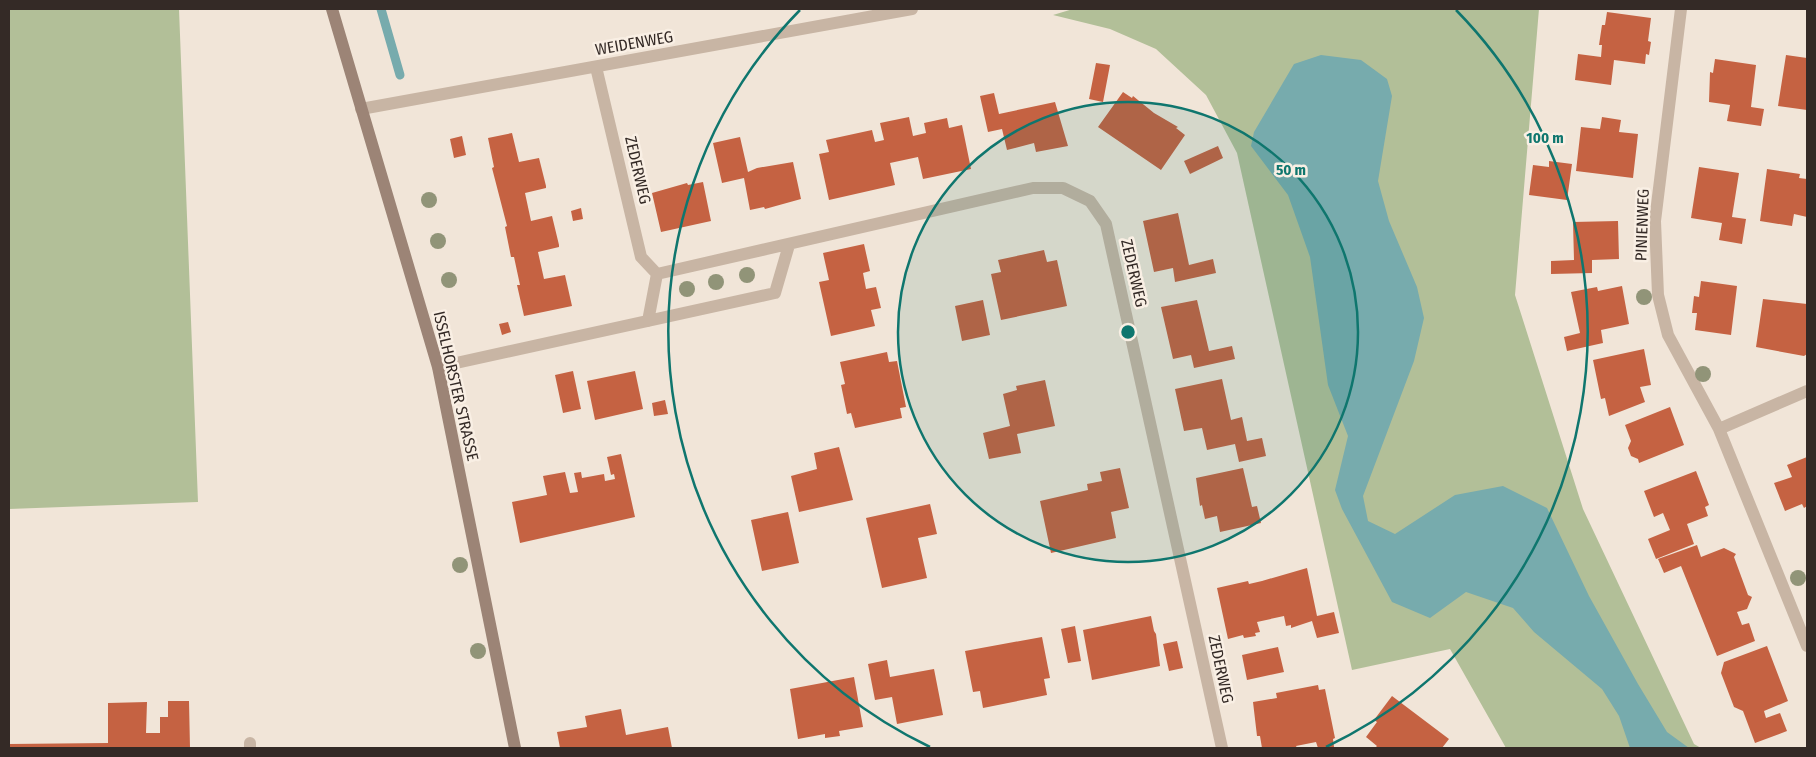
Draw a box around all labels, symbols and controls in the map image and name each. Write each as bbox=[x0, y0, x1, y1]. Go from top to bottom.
street label: WEIDENWEG bbox=[594, 27, 674, 59]
text: 100 m bbox=[1526, 129, 1564, 147]
street label: ZEDERWEG bbox=[621, 134, 655, 206]
text: 50 m bbox=[1276, 161, 1306, 179]
street label: PINIENWEG bbox=[1631, 189, 1653, 261]
street label: ZEDERWEG bbox=[1117, 237, 1151, 309]
street label: ISSELHORSTER STRASSE bbox=[430, 309, 482, 463]
centre of rings bbox=[1119, 323, 1137, 341]
street label: ZEDERWEG bbox=[1205, 633, 1237, 705]

